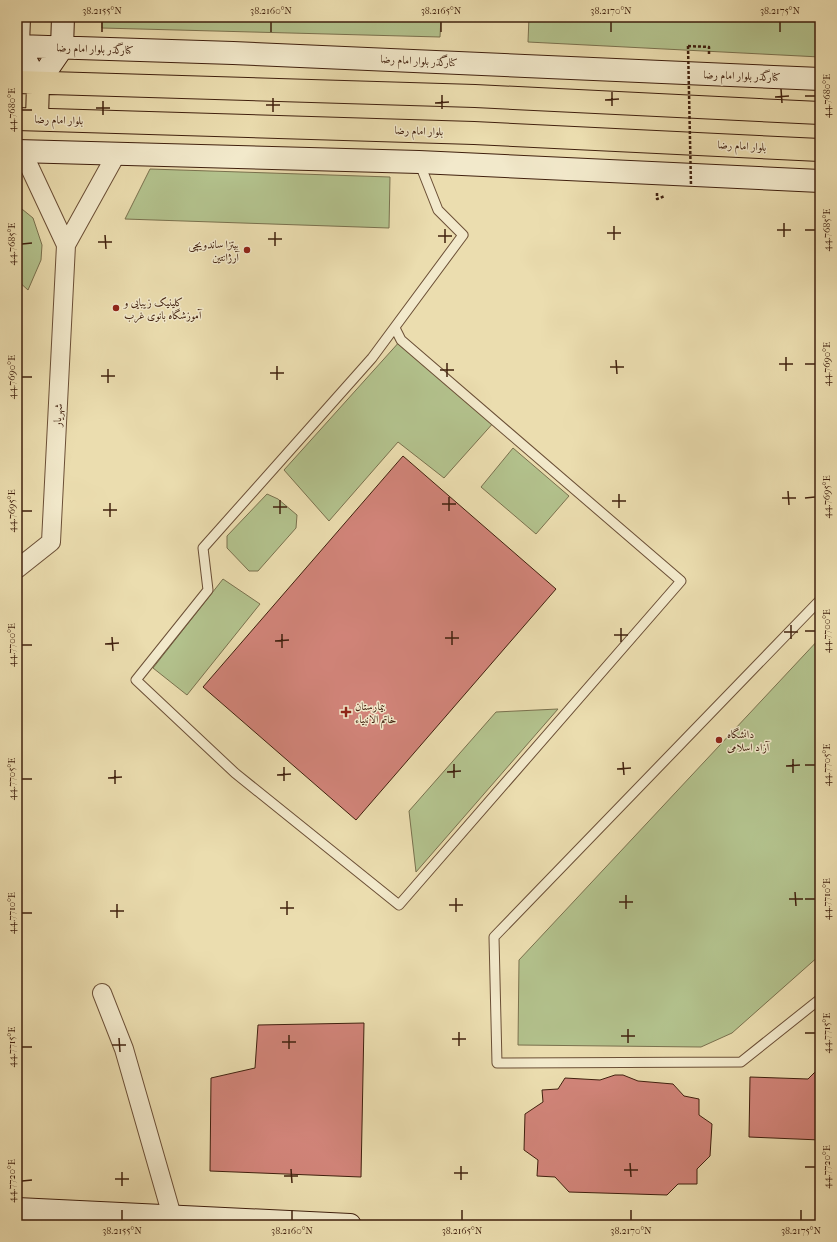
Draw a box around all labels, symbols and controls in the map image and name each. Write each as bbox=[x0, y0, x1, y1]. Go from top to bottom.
text: 38.2155°N bbox=[82, 5, 122, 17]
text: 38.2160°N bbox=[250, 5, 292, 17]
text: 38.2165°N bbox=[421, 5, 462, 17]
text: 38.2170°N bbox=[590, 5, 632, 17]
text: 38.2175°N bbox=[760, 5, 800, 17]
street label: کنارگذر بلوار امام رضا bbox=[56, 39, 134, 60]
street label: کنارگذر بلوار امام رضا bbox=[380, 50, 458, 73]
street label: کنارگذر بلوار امام رضا bbox=[703, 66, 781, 87]
text: 44.7680°E bbox=[821, 74, 833, 118]
text: 44.7680°E bbox=[6, 88, 18, 132]
street label: بلوار امام رضا bbox=[34, 113, 84, 130]
street label: بلوار امام رضا bbox=[394, 124, 444, 141]
street label: بلوار امام رضا bbox=[717, 138, 767, 157]
text: 44.7685°E bbox=[821, 209, 833, 251]
text: 44.7685°E bbox=[6, 223, 18, 265]
place label: پیتزا ساندویچی آرژانتین bbox=[188, 238, 241, 264]
marker: پیتزا ساندویچی آرژانتین bbox=[242, 245, 252, 255]
place label: کلینیک زیبایی و آموزشگاه بانوی غرب bbox=[123, 296, 203, 323]
marker: کلینیک زیبایی و آموزشگاه بانوی غرب bbox=[111, 303, 121, 313]
text: 44.7690°E bbox=[821, 342, 833, 386]
text: 44.7690°E bbox=[6, 355, 18, 399]
street label: شهریار bbox=[51, 403, 66, 428]
text: 44.7695°E bbox=[821, 475, 833, 519]
text: 44.7695°E bbox=[6, 489, 18, 533]
text: 44.7700°E bbox=[821, 609, 833, 653]
text: 44.7700°E bbox=[6, 623, 18, 667]
place label: بیمارستان خاتم الانبیاء bbox=[355, 700, 397, 729]
marker: بیمارستان خاتم الانبیاء bbox=[340, 706, 352, 718]
place label: دانشگاه آزاد اسلامی bbox=[727, 727, 771, 754]
marker: دانشگاه آزاد اسلامی bbox=[714, 735, 724, 745]
text: 44.7705°E bbox=[821, 744, 833, 786]
text: 44.7705°E bbox=[6, 758, 18, 800]
text: 44.7710°E bbox=[821, 878, 833, 920]
text: 44.7710°E bbox=[6, 892, 18, 934]
text: 44.7715°E bbox=[821, 1013, 833, 1053]
text: 44.7715°E bbox=[6, 1027, 18, 1067]
text: 44.7720°E bbox=[821, 1145, 833, 1189]
text: 44.7720°E bbox=[6, 1159, 18, 1203]
text: 38.2155°N bbox=[102, 1225, 142, 1237]
text: 38.2160°N bbox=[271, 1225, 313, 1237]
text: 38.2165°N bbox=[442, 1225, 483, 1237]
text: 38.2170°N bbox=[610, 1225, 652, 1237]
text: 38.2175°N bbox=[781, 1225, 821, 1237]

